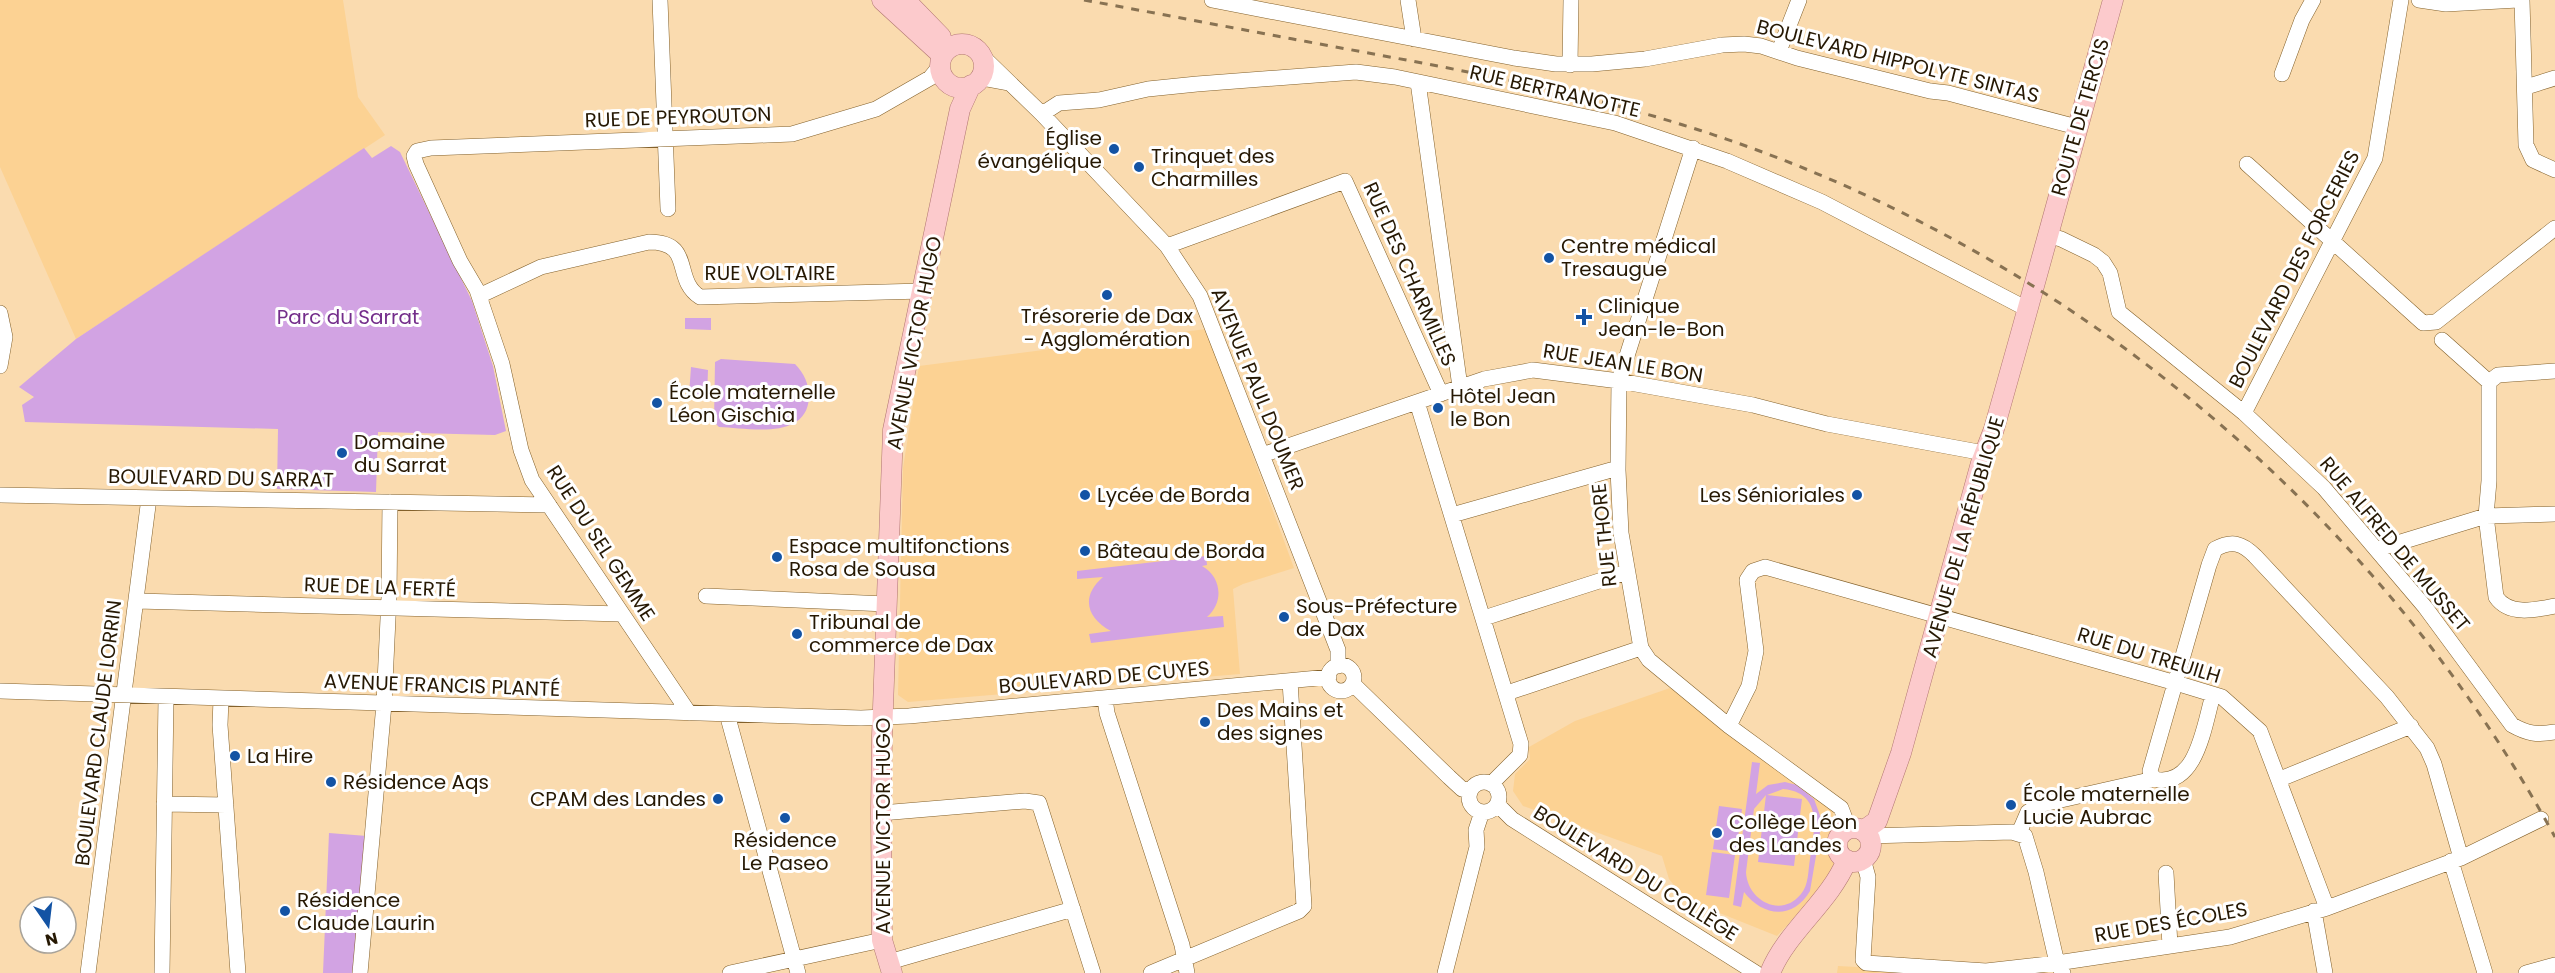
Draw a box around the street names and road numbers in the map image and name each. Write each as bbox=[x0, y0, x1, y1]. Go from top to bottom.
street label: BOULEVARD HIPPOLYTE SINTAS bbox=[1754, 12, 2042, 110]
street label: ROUTE DE TERCIS bbox=[2044, 35, 2116, 199]
street label: RUE BERTRANOTTE bbox=[1467, 58, 1643, 124]
street label: RUE DE PEYROUTON bbox=[584, 100, 772, 134]
street label: BOULEVARD DES FORCERIES bbox=[2222, 145, 2366, 393]
street label: RUE DES CHARMILLES bbox=[1357, 177, 1463, 371]
street label: AVENUE VICTOR HUGO bbox=[880, 234, 948, 452]
street label: RUE VOLTAIRE bbox=[705, 259, 835, 287]
street label: AVENUE PAUL DOUMER bbox=[1205, 284, 1311, 494]
street label: RUE JEAN LE BON bbox=[1541, 337, 1705, 389]
street label: AVENUE DE LA RÉPUBLIQUE bbox=[1915, 413, 2011, 661]
street label: RUE ALFRED DE MUSSET bbox=[2313, 451, 2477, 638]
street label: RUE DU SEL GEMME bbox=[540, 460, 662, 626]
street label: BOULEVARD DU SARRAT bbox=[108, 462, 334, 494]
street label: RUE THORE bbox=[1585, 482, 1623, 588]
street label: RUE DE LA FERTÉ bbox=[304, 570, 456, 604]
street label: BOULEVARD CLAUDE LORRIN bbox=[68, 599, 128, 867]
street label: RUE DU TREUILH bbox=[2074, 620, 2224, 690]
street label: BOULEVARD DE CUYES bbox=[997, 654, 1211, 700]
street label: AVENUE FRANCIS PLANTÉ bbox=[323, 667, 561, 703]
street label: AVENUE VICTOR HUGO bbox=[869, 718, 897, 934]
street label: BOULEVARD DU COLLÈGE bbox=[1528, 798, 1744, 948]
street label: RUE DES ÉCOLES bbox=[2092, 895, 2250, 949]

